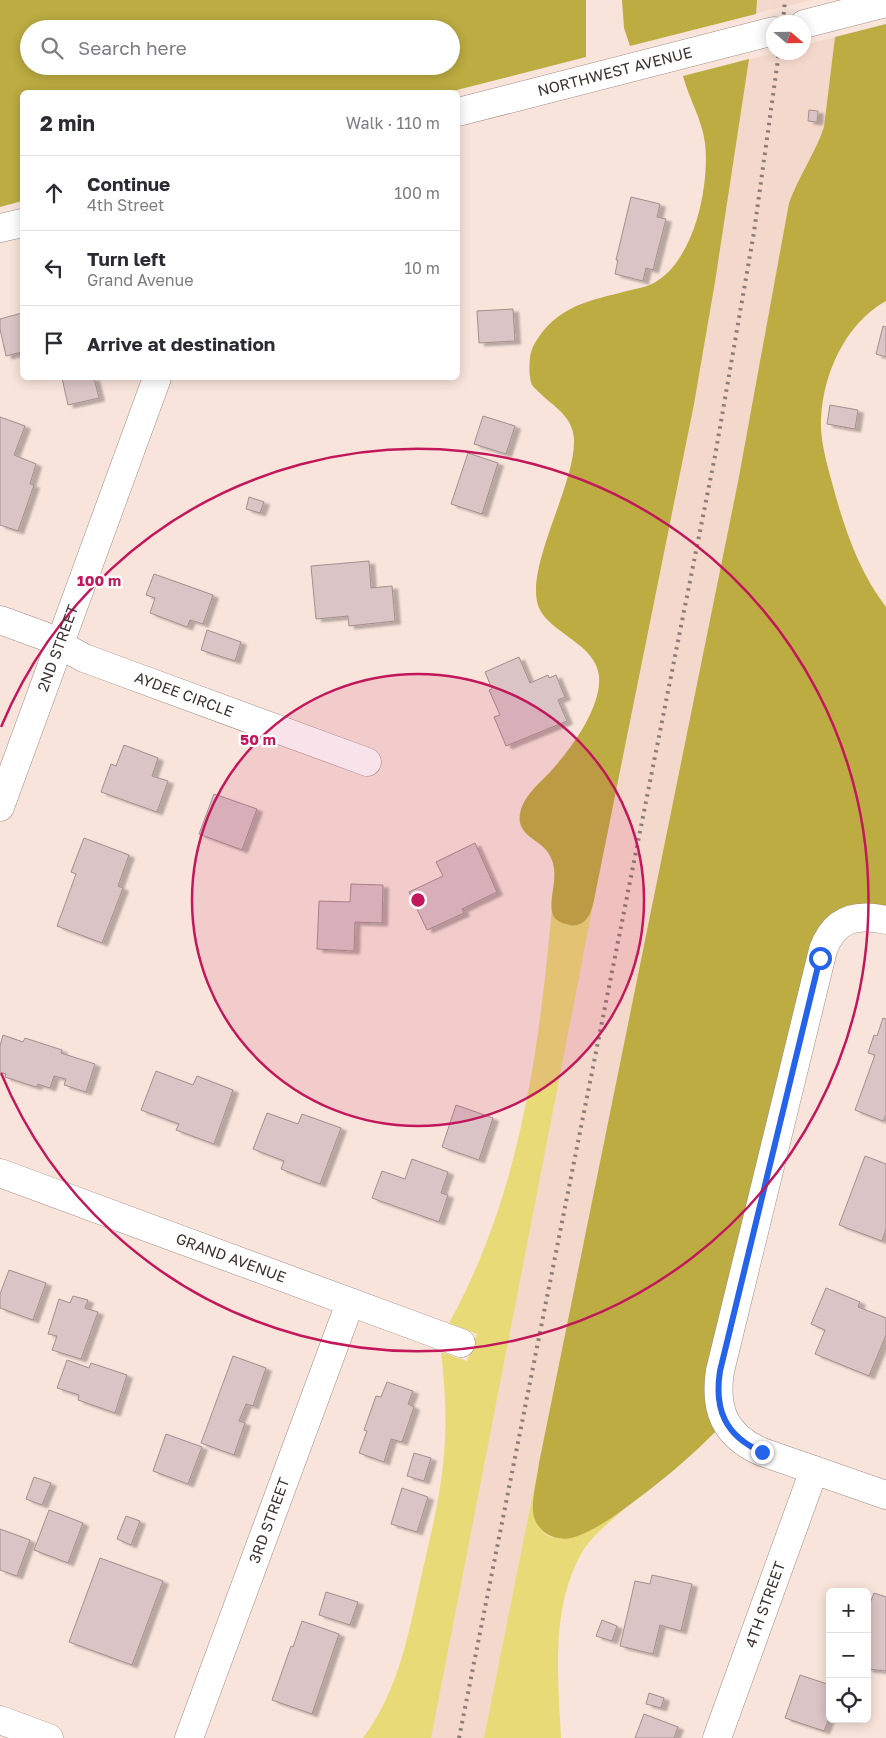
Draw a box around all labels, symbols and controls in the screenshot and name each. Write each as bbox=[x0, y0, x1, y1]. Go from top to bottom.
north arrow bbox=[766, 15, 811, 60]
search box bbox=[20, 20, 460, 75]
icon: search bbox=[38, 34, 66, 62]
text: Search here bbox=[78, 36, 187, 59]
street label: NORTHWEST AVENUE bbox=[536, 42, 694, 99]
text: 2 min bbox=[40, 110, 95, 136]
text: Walk · 110 m bbox=[346, 113, 440, 133]
text: Continue bbox=[87, 172, 170, 195]
icon: ahead bbox=[40, 179, 68, 207]
text: 100 m bbox=[394, 183, 440, 203]
text: 4th Street bbox=[87, 195, 164, 215]
text: Turn left bbox=[87, 247, 166, 270]
icon: left bbox=[40, 254, 68, 282]
text: 10 m bbox=[404, 258, 440, 278]
text: Grand Avenue bbox=[87, 270, 194, 290]
icon: arrive bbox=[40, 329, 68, 357]
text: Arrive at destination bbox=[87, 332, 275, 355]
text: 100 m bbox=[77, 571, 121, 589]
street label: 2ND STREET bbox=[33, 602, 81, 694]
street label: AYDEE CIRCLE bbox=[133, 667, 236, 720]
text: 50 m bbox=[240, 730, 276, 748]
centre of rings bbox=[409, 891, 427, 909]
route start bbox=[809, 947, 832, 970]
street label: GRAND AVENUE bbox=[174, 1229, 289, 1286]
route end bbox=[751, 1441, 774, 1464]
street label: 3RD STREET bbox=[245, 1475, 293, 1565]
street label: 4TH STREET bbox=[741, 1559, 788, 1650]
map controls bbox=[826, 1588, 871, 1723]
button: + bbox=[826, 1588, 871, 1633]
button: − bbox=[826, 1633, 871, 1678]
button: locate bbox=[826, 1678, 871, 1723]

